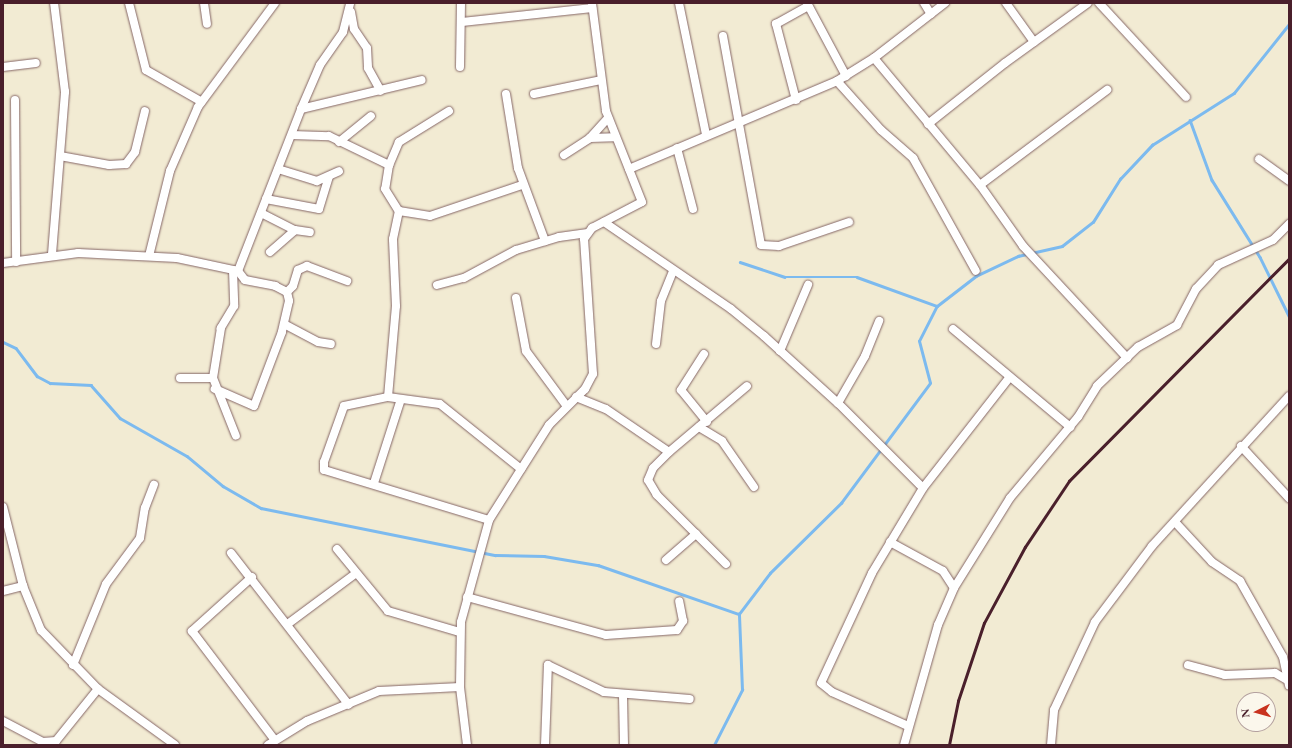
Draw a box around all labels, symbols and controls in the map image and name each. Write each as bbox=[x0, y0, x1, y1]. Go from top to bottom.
north arrow bbox=[1236, 692, 1276, 732]
text: N bbox=[1238, 708, 1252, 718]

